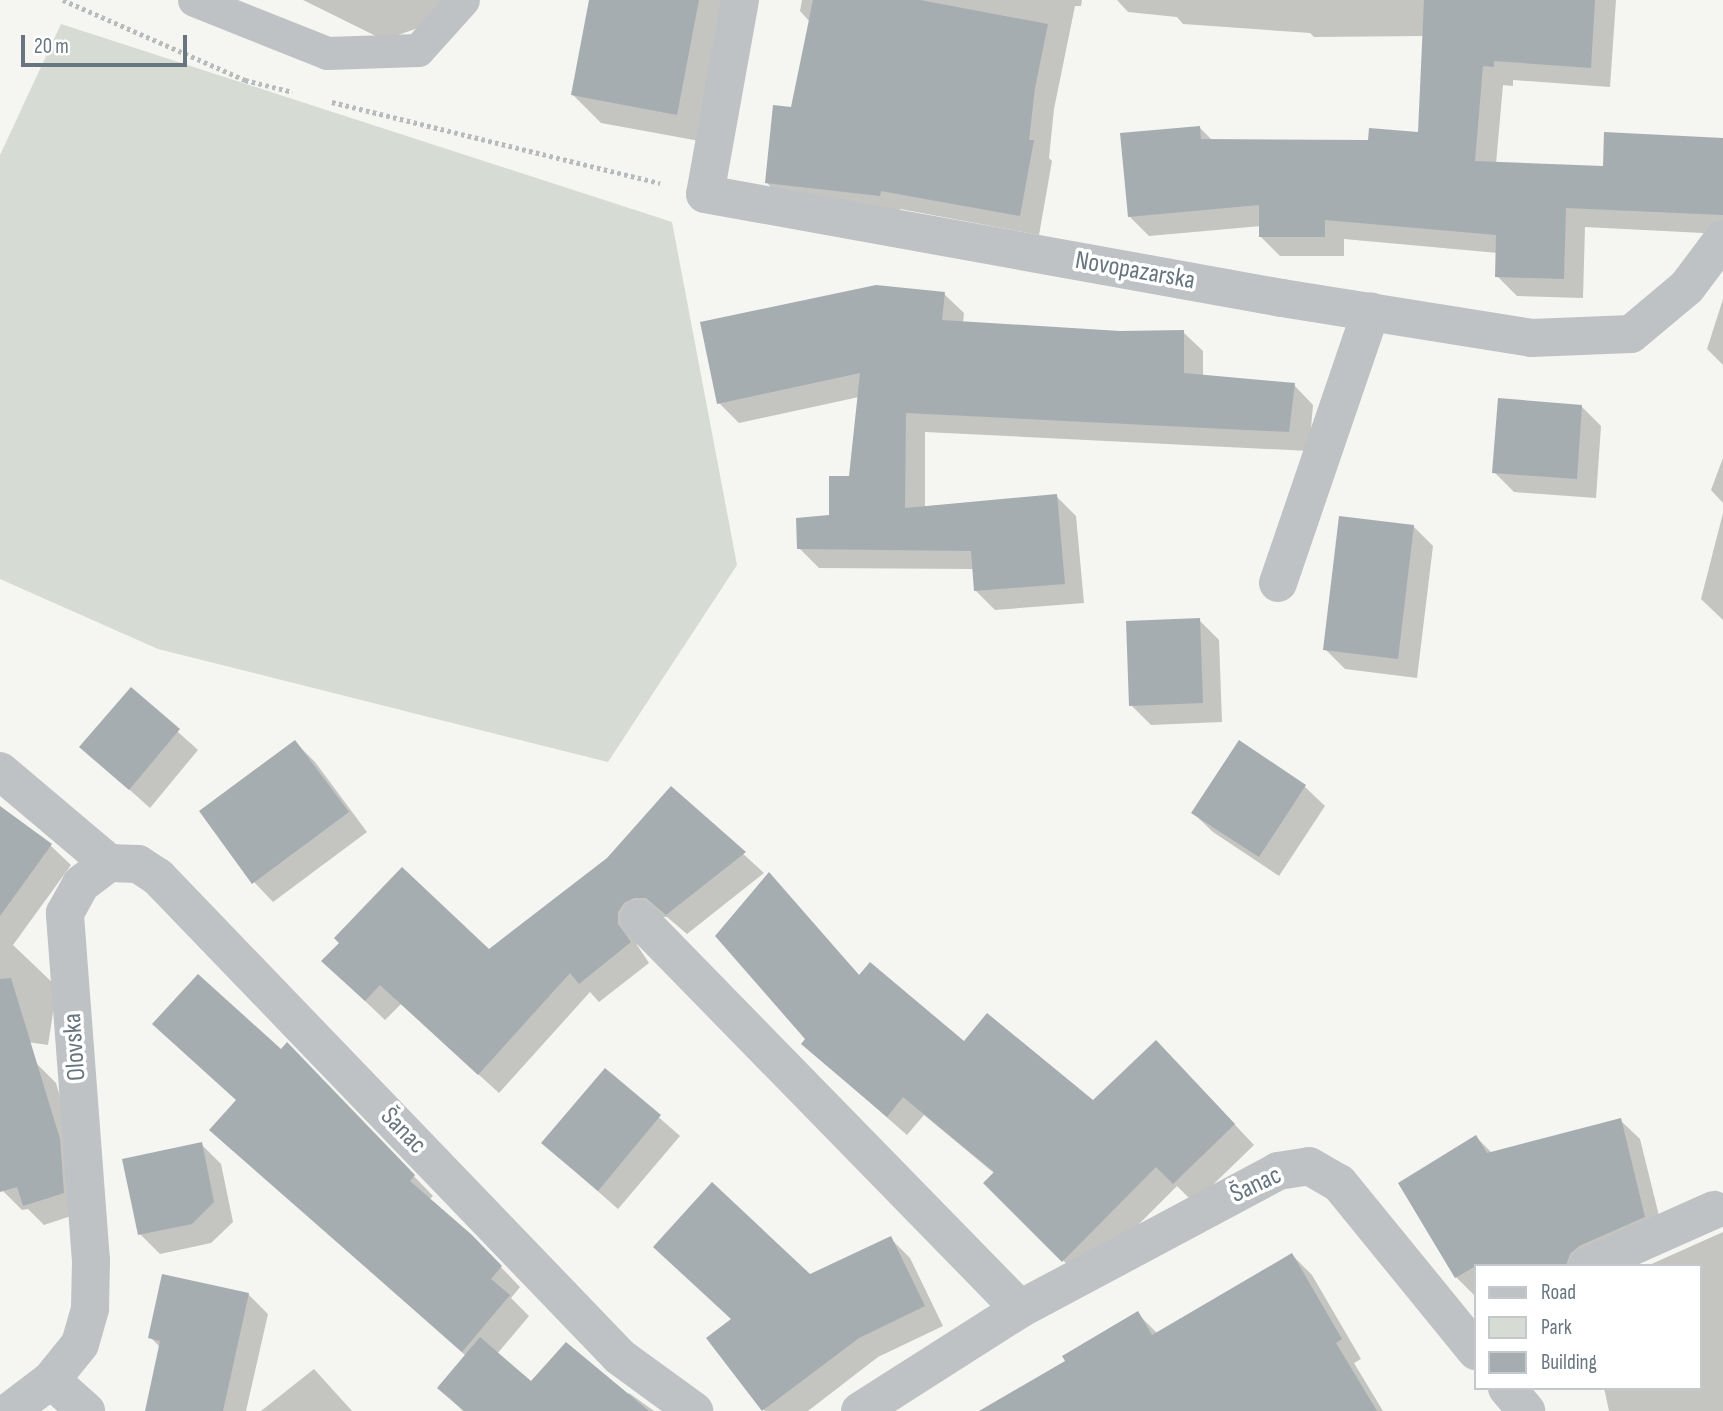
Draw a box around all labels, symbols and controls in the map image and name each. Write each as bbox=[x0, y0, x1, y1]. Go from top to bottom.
scale bar bbox=[24, 21, 191, 65]
text: 20 m bbox=[34, 34, 69, 59]
street label: Novopazarska bbox=[1073, 245, 1197, 297]
street label: Olovska bbox=[57, 1012, 93, 1082]
street label: Šanac bbox=[373, 1101, 433, 1161]
street label: Šanac bbox=[1226, 1160, 1286, 1210]
legend bbox=[1474, 1264, 1702, 1390]
text: Road bbox=[1541, 1280, 1576, 1305]
text: Park bbox=[1541, 1315, 1572, 1340]
text: Building bbox=[1541, 1350, 1597, 1375]

